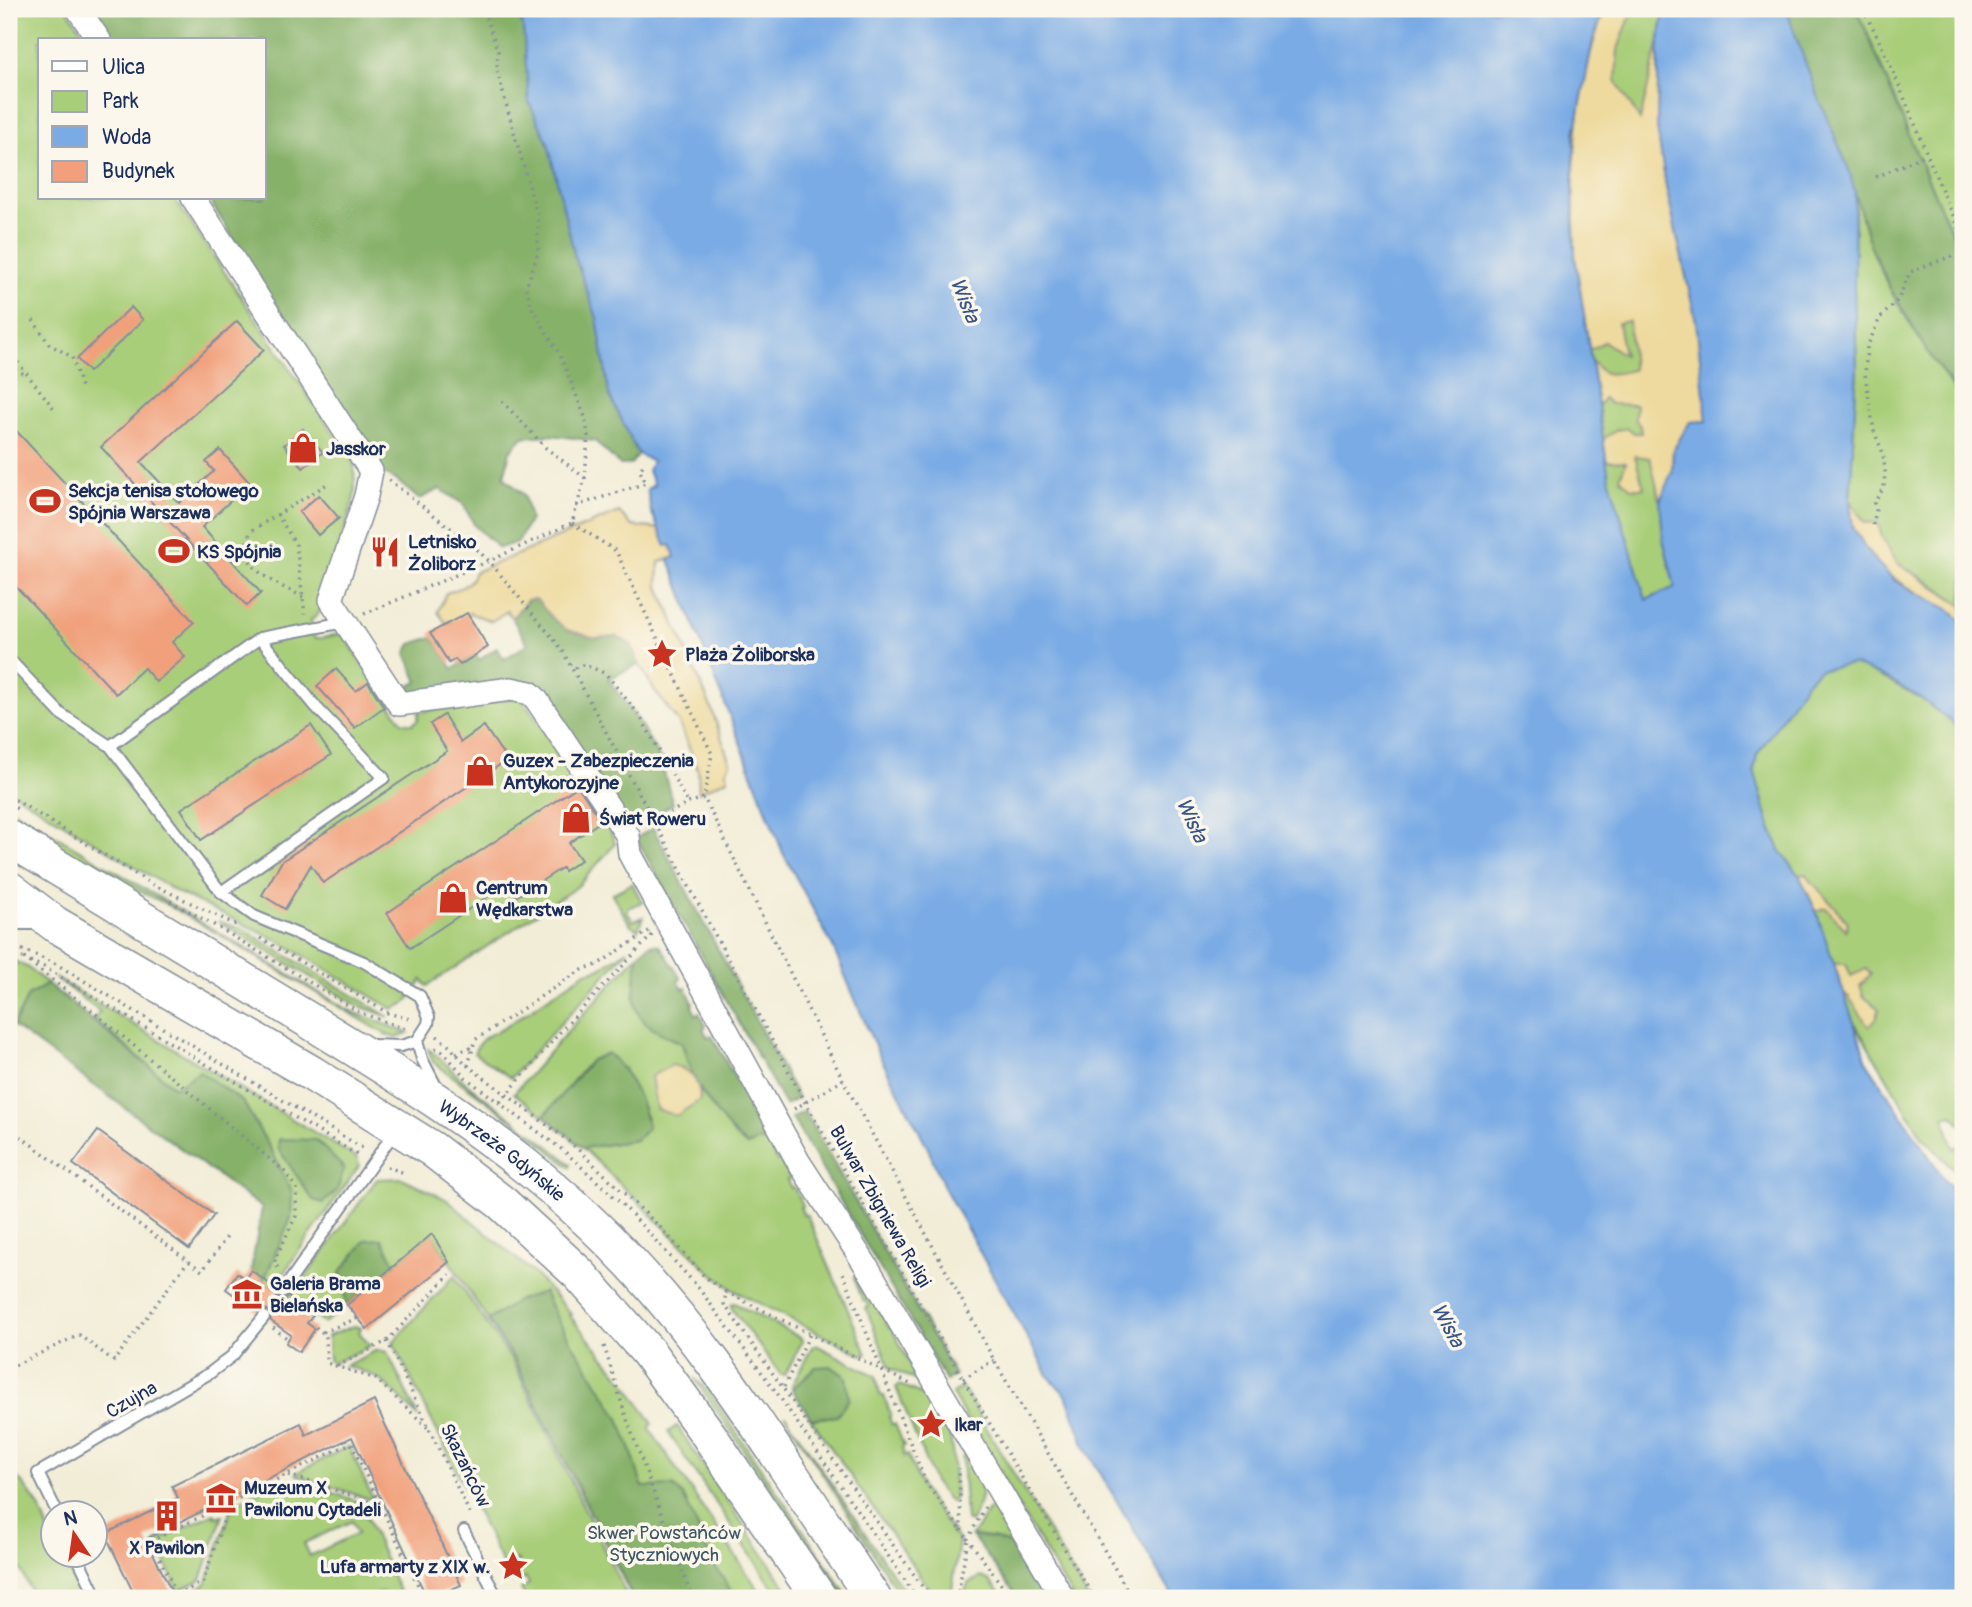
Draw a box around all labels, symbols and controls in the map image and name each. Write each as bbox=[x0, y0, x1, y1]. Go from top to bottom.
legend bbox=[38, 38, 266, 200]
text: Ulica bbox=[102, 54, 145, 81]
text: Park bbox=[102, 88, 139, 115]
text: Woda bbox=[102, 124, 151, 151]
text: Budynek bbox=[102, 158, 175, 185]
water label: Wisła bbox=[943, 274, 986, 328]
shop icon: Jasskor bbox=[286, 431, 320, 465]
place label: Jasskor bbox=[326, 437, 386, 461]
place label: Sekcja tenisa stołowego Spójnia Warszawa bbox=[68, 479, 259, 525]
sports icon: Sekcja tenisa stołowego Spójnia Warszawa bbox=[28, 484, 62, 518]
place label: Letnisko Żoliborz bbox=[408, 530, 477, 576]
sports icon: KS Spójnia bbox=[157, 534, 191, 568]
restaurant icon: Letnisko Żoliborz bbox=[368, 535, 402, 569]
place label: KS Spójnia bbox=[197, 540, 282, 564]
place icon: Plaża Żoliborska bbox=[645, 637, 679, 671]
place label: Plaża Żoliborska bbox=[685, 643, 815, 667]
place label: Guzex - Zabezpieczenia Antykorozyjne bbox=[503, 749, 694, 795]
shop icon: Guzex - Zabezpieczenia Antykorozyjne bbox=[463, 754, 497, 788]
water label: Wisła bbox=[1170, 794, 1214, 848]
shop icon: Świat Roweru bbox=[559, 801, 593, 835]
place label: Świat Roweru bbox=[599, 807, 706, 831]
place label: Centrum Wędkarstwa bbox=[476, 876, 573, 922]
shop icon: Centrum Wędkarstwa bbox=[436, 881, 470, 915]
street label: Wybrzeże Gdyńskie bbox=[434, 1095, 570, 1207]
street label: Bulwar Zbigniewa Religi bbox=[824, 1121, 936, 1292]
place label: Galeria Brama Bielańska bbox=[270, 1272, 381, 1318]
museum icon: Galeria Brama Bielańska bbox=[230, 1277, 264, 1311]
water label: Wisła bbox=[1425, 1299, 1471, 1353]
street label: Czujna bbox=[102, 1376, 162, 1424]
place icon: Ikar bbox=[914, 1407, 948, 1441]
place label: Ikar bbox=[954, 1413, 983, 1437]
street label: Skazańców bbox=[435, 1420, 496, 1511]
place label: Muzeum X Pawilonu Cytadeli bbox=[244, 1476, 381, 1522]
museum icon: Muzeum X Pawilonu Cytadeli bbox=[204, 1481, 238, 1515]
north arrow bbox=[38, 1498, 108, 1568]
building icon: X Pawilon bbox=[150, 1499, 184, 1533]
text: N bbox=[61, 1505, 80, 1532]
park label: Skwer Powstańców Styczniowych bbox=[587, 1521, 741, 1567]
place label: X Pawilon bbox=[130, 1536, 205, 1560]
place icon: Lufa armarty z XIX w. bbox=[496, 1549, 530, 1583]
place label: Lufa armarty z XIX w. bbox=[320, 1555, 490, 1579]

